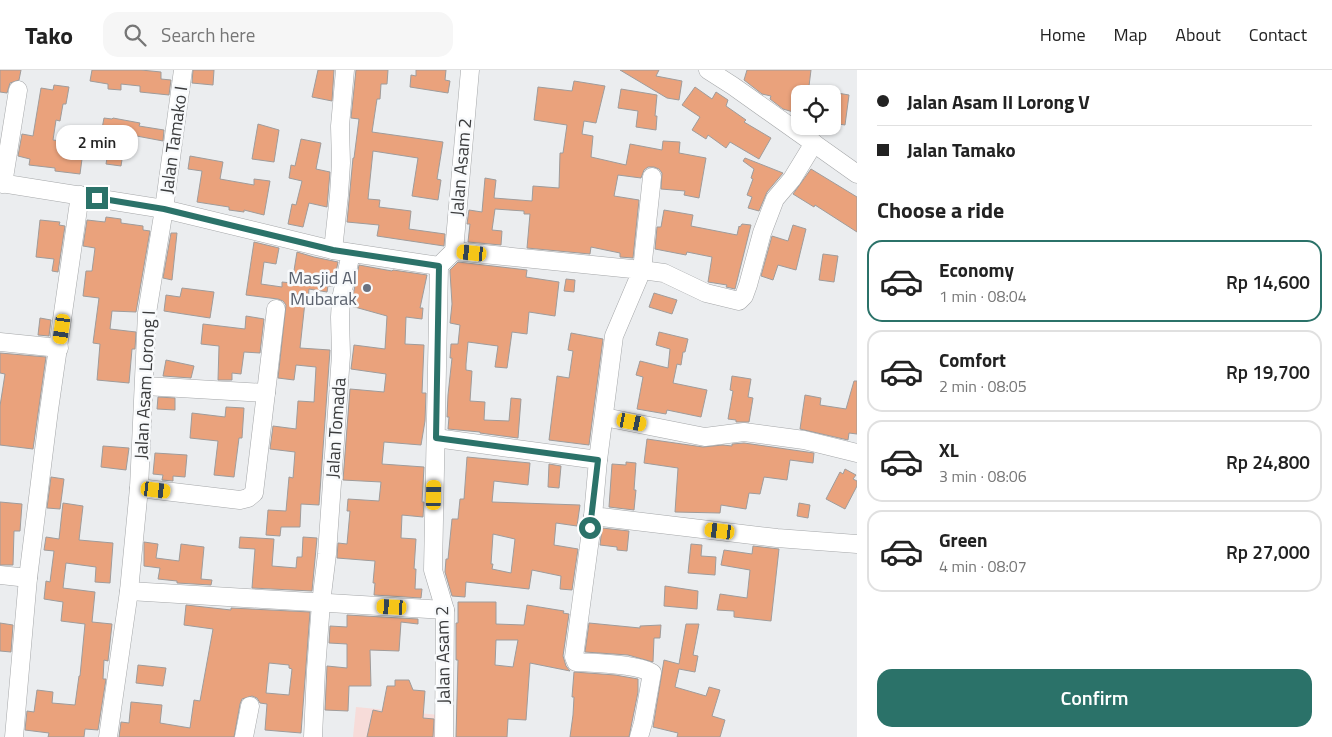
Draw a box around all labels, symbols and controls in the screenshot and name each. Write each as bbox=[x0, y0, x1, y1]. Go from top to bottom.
search box bbox=[103, 12, 453, 57]
text: Tako bbox=[25, 17, 73, 53]
text: Search here bbox=[161, 20, 255, 49]
icon: search bbox=[121, 21, 149, 49]
text: Home bbox=[1040, 21, 1086, 48]
text: Map bbox=[1114, 21, 1147, 48]
text: About bbox=[1175, 21, 1221, 48]
text: Contact bbox=[1249, 21, 1307, 48]
street label: Jalan Tamako I bbox=[153, 84, 194, 195]
map controls bbox=[791, 85, 841, 135]
button: locate bbox=[791, 85, 841, 135]
text: Jalan Asam II Lorong V bbox=[907, 87, 1090, 116]
street label: Jalan Asam 2 bbox=[443, 117, 478, 217]
callout: 2 min bbox=[56, 126, 138, 160]
text: 2 min bbox=[78, 130, 116, 154]
text: Jalan Tamako bbox=[907, 135, 1016, 164]
route end bbox=[86, 187, 108, 209]
text: Choose a ride bbox=[877, 193, 1004, 227]
car bbox=[456, 244, 487, 262]
text: Economy bbox=[939, 255, 1014, 284]
icon: car bbox=[879, 259, 924, 304]
place label: Masjid Al Mubarak bbox=[288, 264, 357, 312]
text: Rp 14,600 bbox=[1226, 267, 1310, 296]
marker: Masjid Al Mubarak bbox=[361, 282, 373, 294]
text: 1 min · 08:04 bbox=[939, 284, 1027, 308]
street label: Jalan Asam Lorong I bbox=[127, 310, 162, 460]
car bbox=[52, 313, 71, 345]
text: Comfort bbox=[939, 345, 1006, 374]
icon: car bbox=[879, 349, 924, 394]
text: Rp 19,700 bbox=[1226, 357, 1310, 386]
text: 2 min · 08:05 bbox=[939, 374, 1027, 398]
street label: Jalan Tomada bbox=[319, 377, 352, 479]
car bbox=[615, 412, 648, 432]
text: XL bbox=[939, 435, 959, 464]
icon: car bbox=[879, 439, 924, 484]
text: Rp 24,800 bbox=[1226, 447, 1310, 476]
text: 3 min · 08:06 bbox=[939, 464, 1027, 488]
car bbox=[426, 480, 441, 510]
car bbox=[140, 481, 171, 499]
route start bbox=[579, 517, 601, 539]
car bbox=[704, 522, 735, 540]
text: Green bbox=[939, 525, 988, 554]
icon: car bbox=[879, 529, 924, 574]
text: Rp 27,000 bbox=[1226, 537, 1310, 566]
text: 4 min · 08:07 bbox=[939, 554, 1027, 578]
car bbox=[376, 599, 407, 615]
street label: Jalan Asam 2 bbox=[428, 606, 457, 704]
button: Confirm bbox=[877, 669, 1312, 727]

